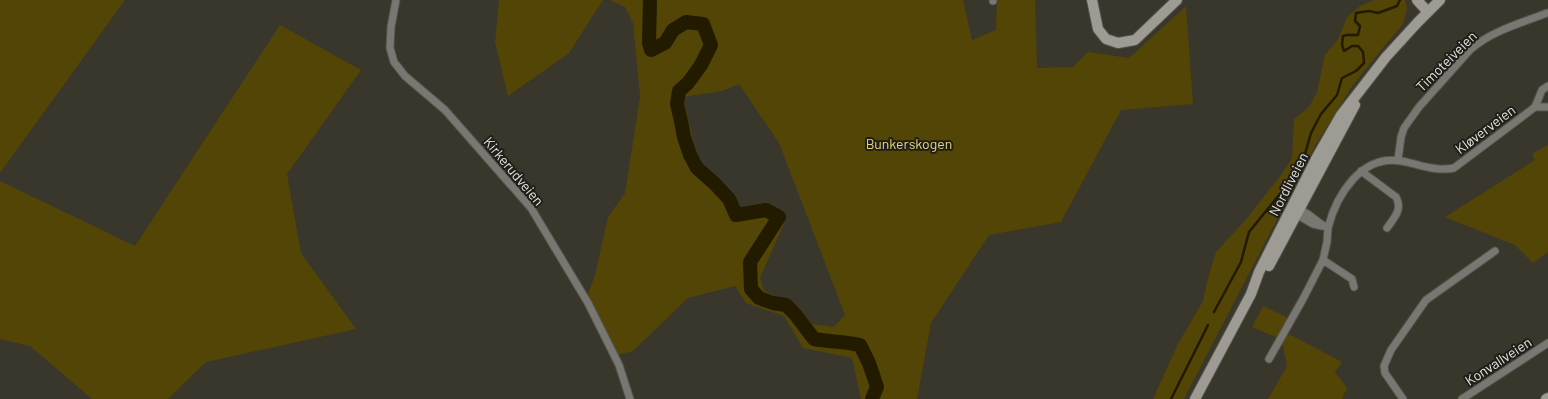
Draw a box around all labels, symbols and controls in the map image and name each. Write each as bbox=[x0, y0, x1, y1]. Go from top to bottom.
street label: Timoteiveien bbox=[1412, 27, 1480, 95]
street label: Kløverveien bbox=[1452, 101, 1518, 157]
street label: Kirkerudveien bbox=[480, 133, 548, 209]
park label: Bunkerskogen bbox=[866, 135, 952, 152]
street label: Nordliveien bbox=[1265, 149, 1311, 219]
street label: Konvallveien bbox=[1462, 333, 1534, 389]

